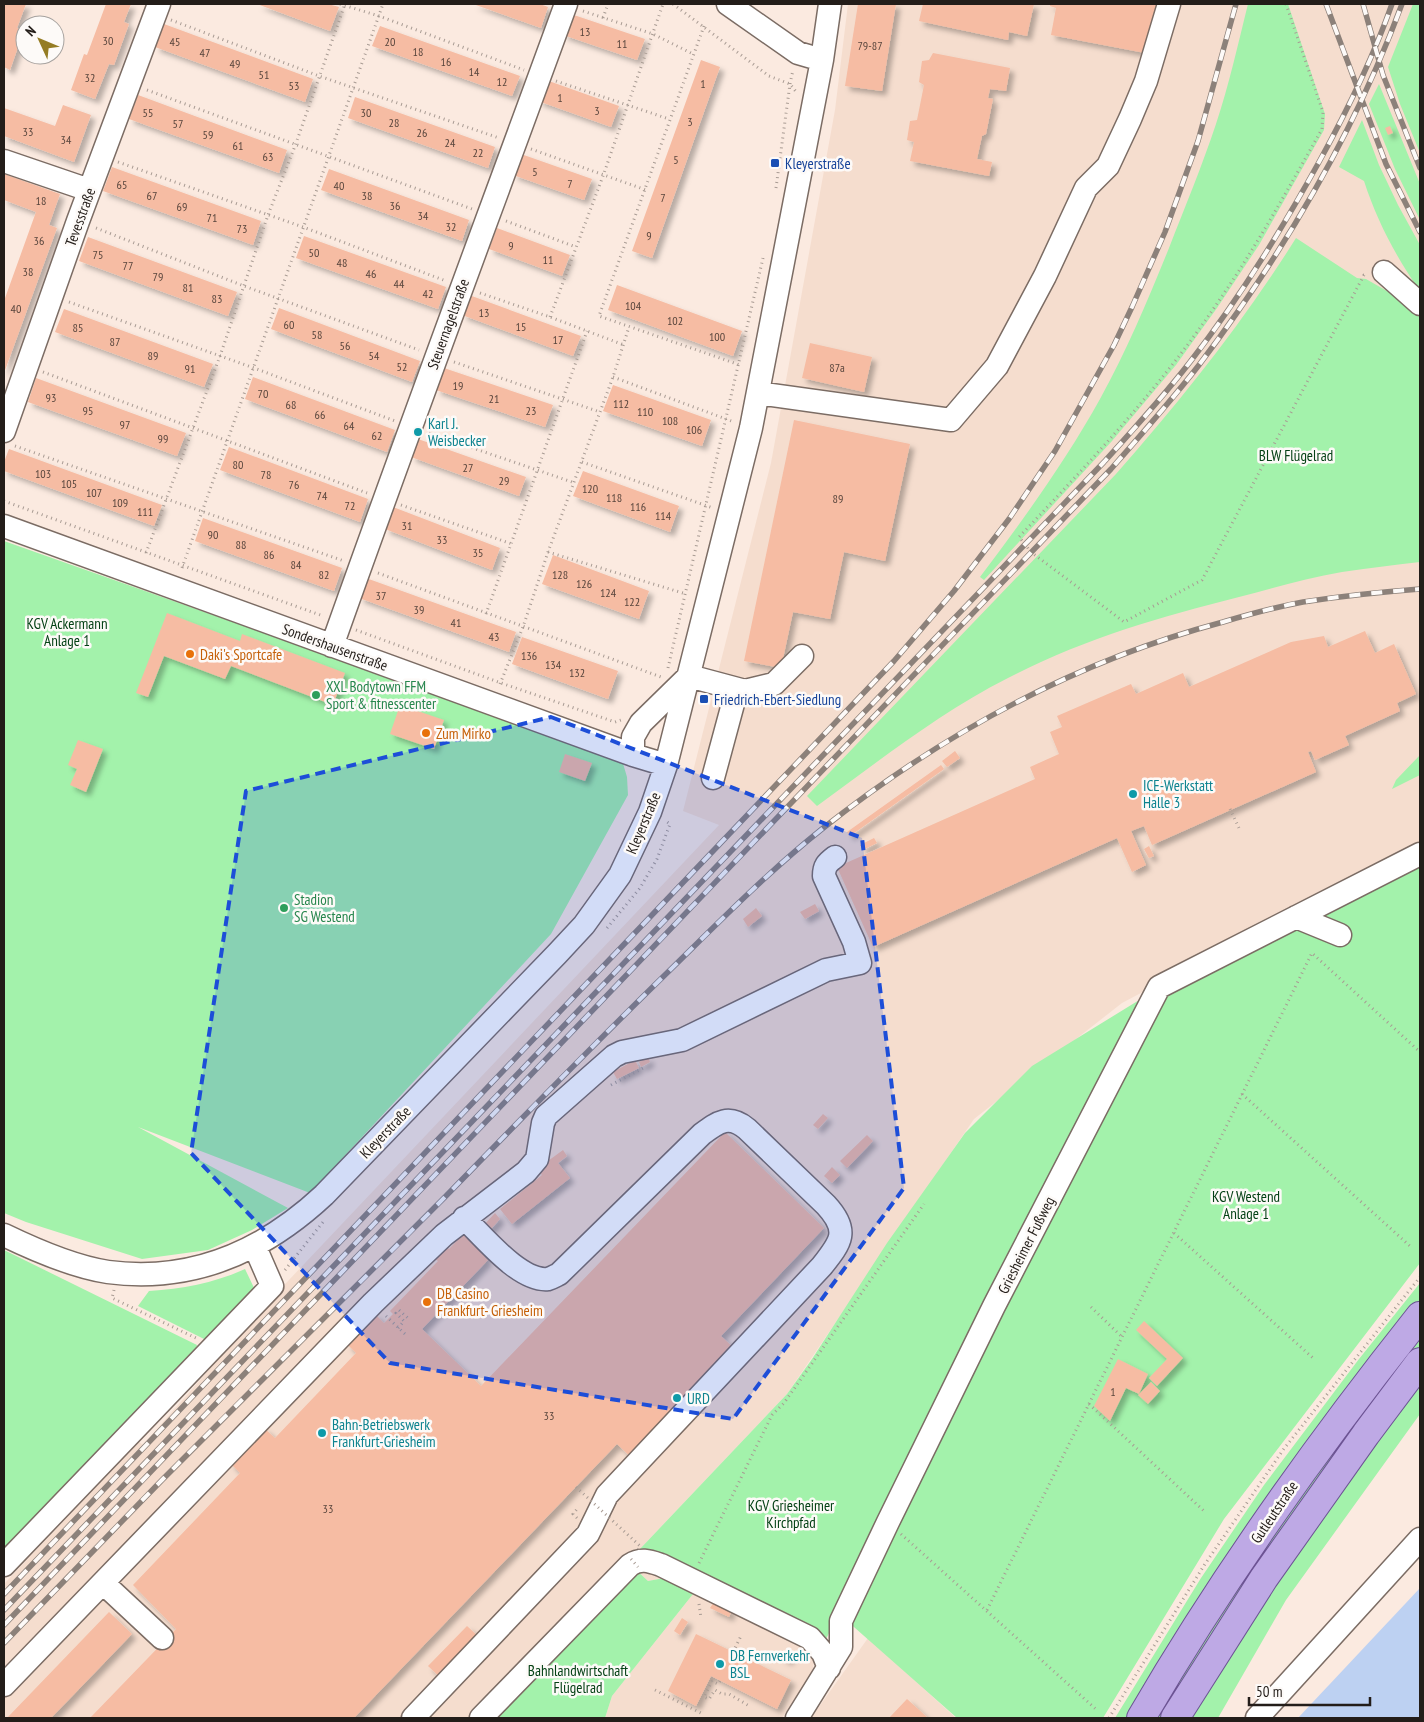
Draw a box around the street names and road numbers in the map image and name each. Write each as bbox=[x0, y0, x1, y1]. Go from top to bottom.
street label: Tevesstraße bbox=[61, 185, 99, 249]
street label: Steuernagelstraße bbox=[423, 276, 473, 372]
street label: Sondershausenstraße bbox=[280, 619, 390, 675]
street label: Kleyerstraße bbox=[621, 789, 665, 857]
street label: Kleyerstraße bbox=[355, 1102, 415, 1162]
street label: Griesheimer Fußweg bbox=[993, 1193, 1059, 1297]
street label: Gutleutstraße bbox=[1246, 1477, 1302, 1547]

